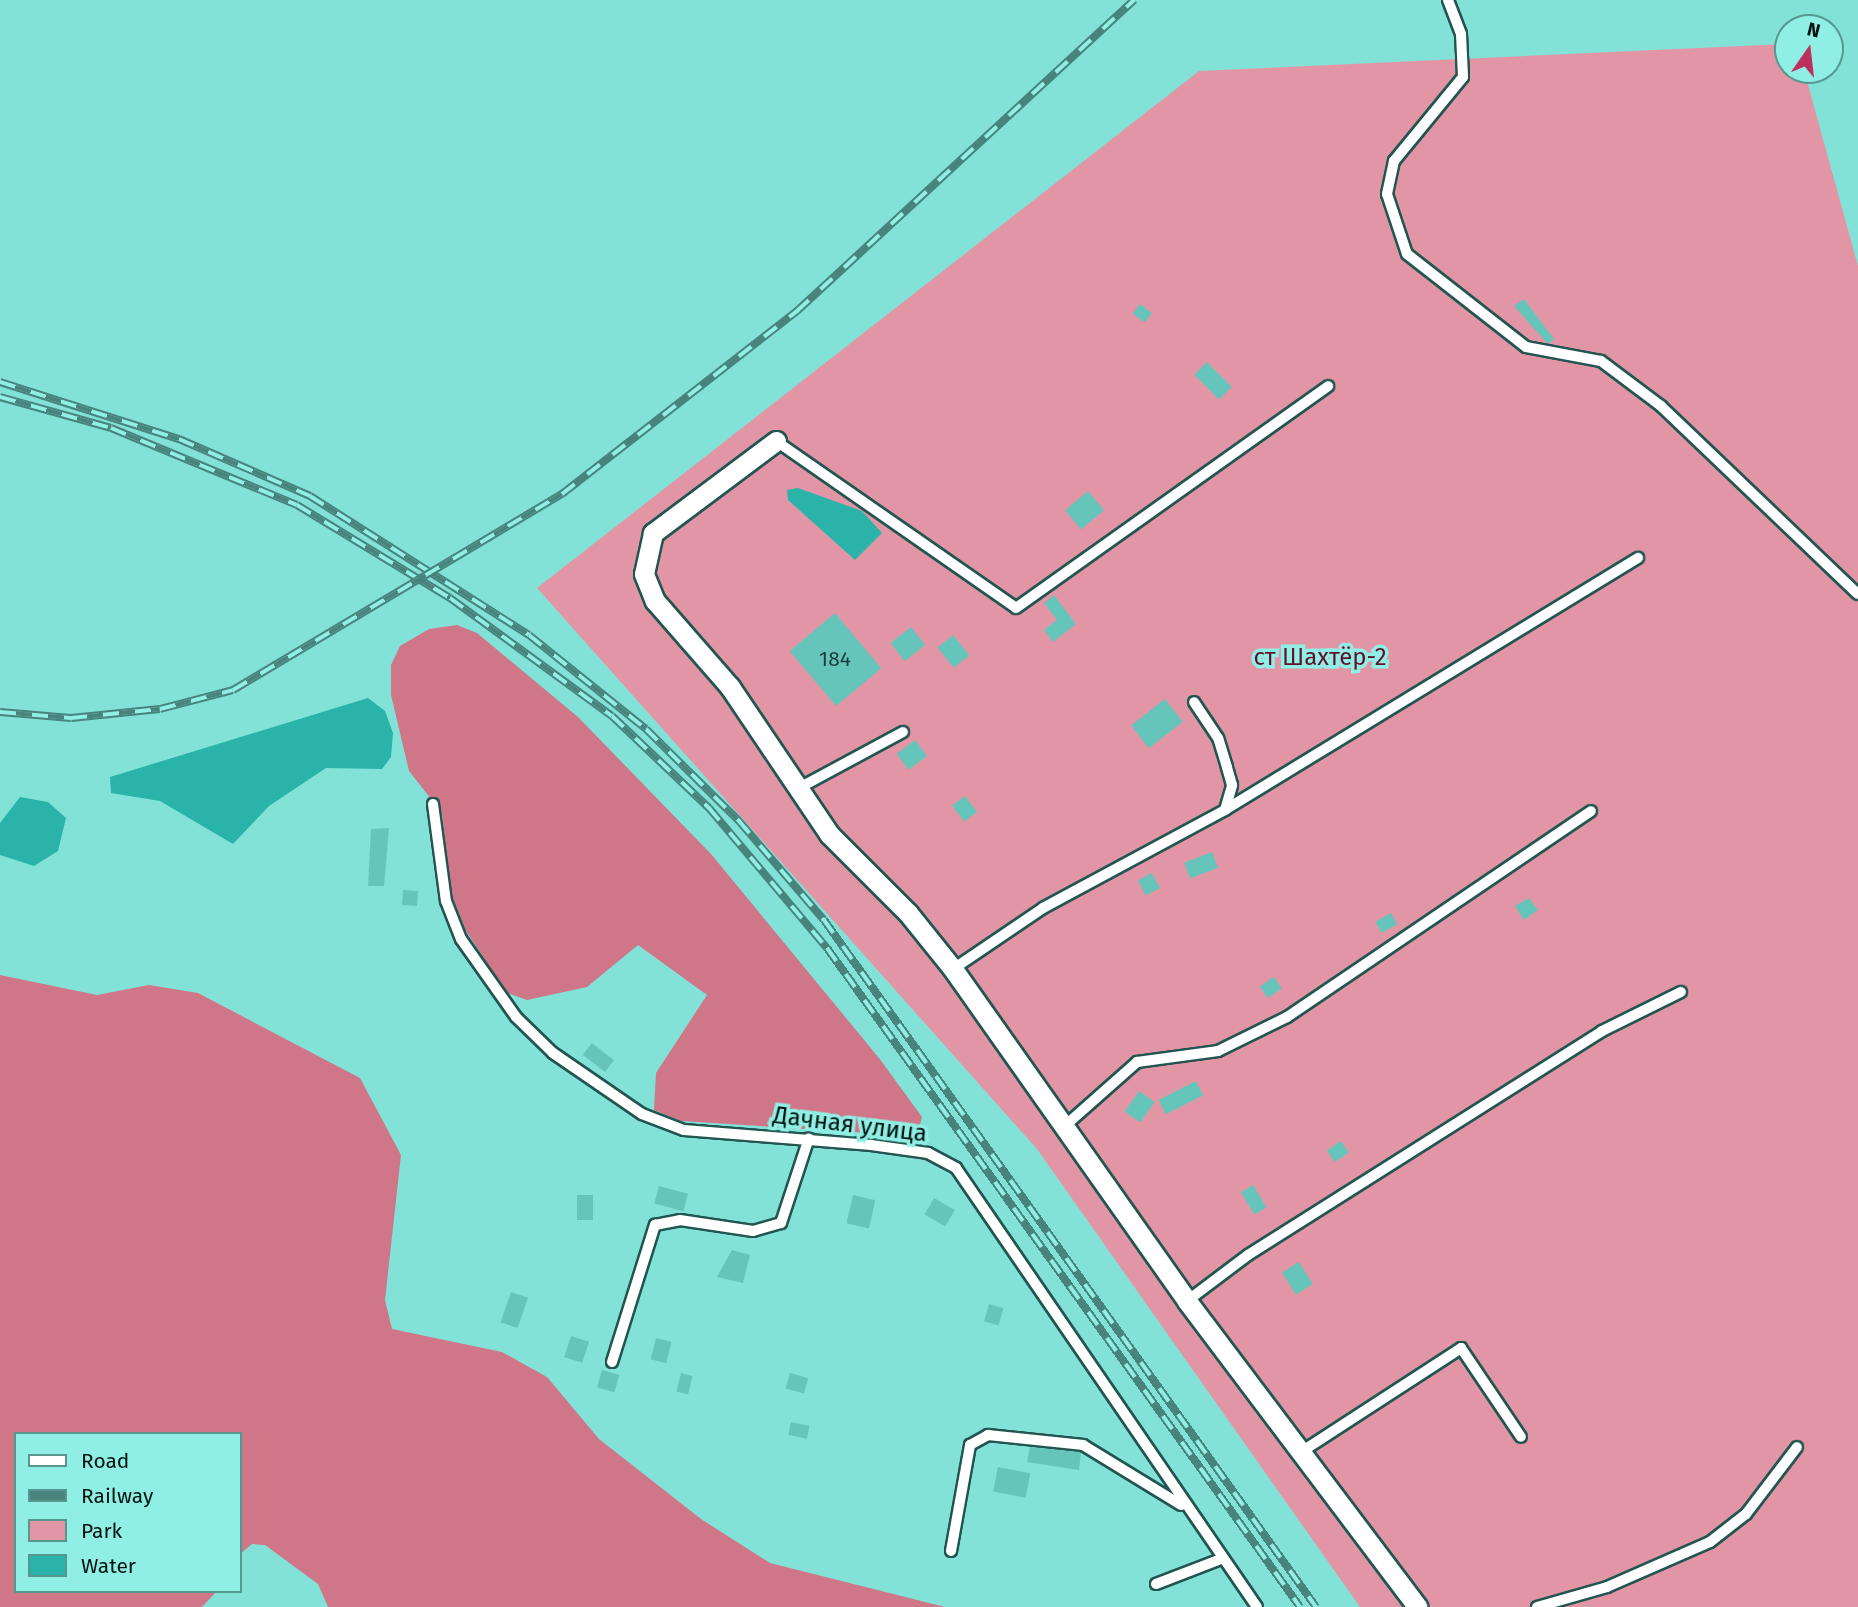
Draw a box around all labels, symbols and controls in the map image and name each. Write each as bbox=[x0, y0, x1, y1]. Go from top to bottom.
north arrow bbox=[1774, 14, 1844, 84]
text: N bbox=[1805, 17, 1823, 43]
park label: ст Шахтёр-2 bbox=[1253, 644, 1387, 672]
house number: 184 bbox=[819, 646, 851, 672]
street label: Дачная улица bbox=[771, 1101, 929, 1149]
legend bbox=[14, 1432, 242, 1593]
text: Road bbox=[81, 1448, 129, 1474]
text: Railway bbox=[81, 1483, 153, 1509]
text: Park bbox=[81, 1518, 122, 1544]
text: Water bbox=[81, 1553, 136, 1579]

